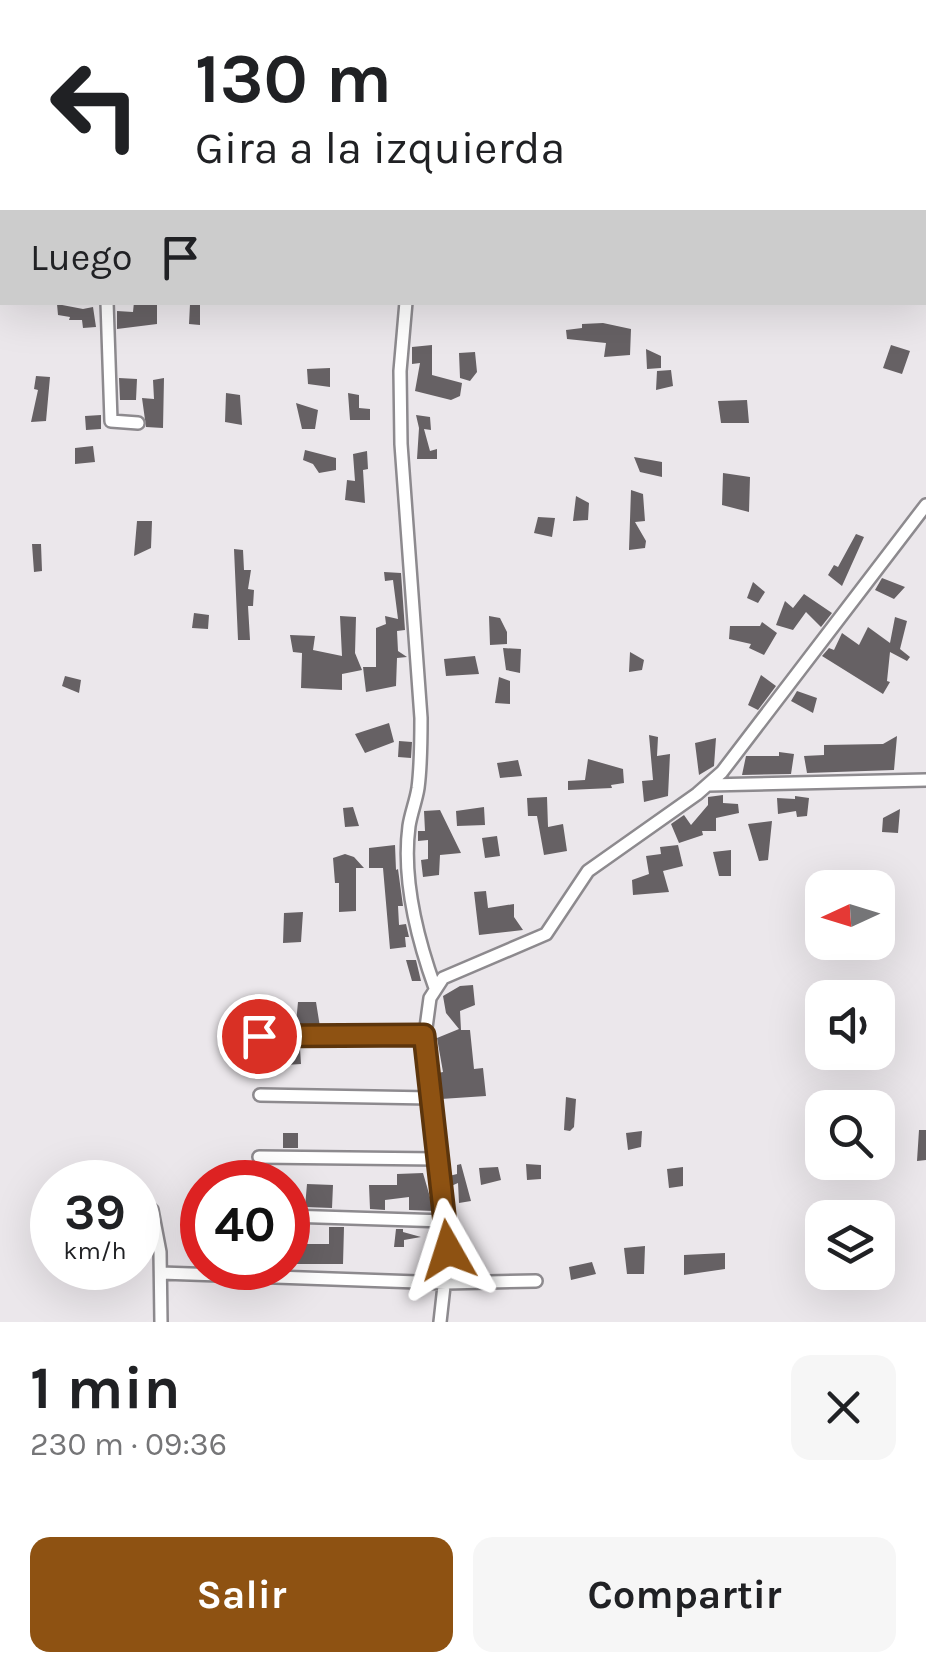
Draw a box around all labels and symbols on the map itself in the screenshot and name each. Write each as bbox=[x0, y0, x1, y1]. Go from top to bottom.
north arrow bbox=[805, 870, 895, 960]
pin bbox=[217, 994, 302, 1079]
speed limit sign: 40 bbox=[180, 1160, 310, 1290]
position arrow bbox=[396, 1198, 500, 1302]

